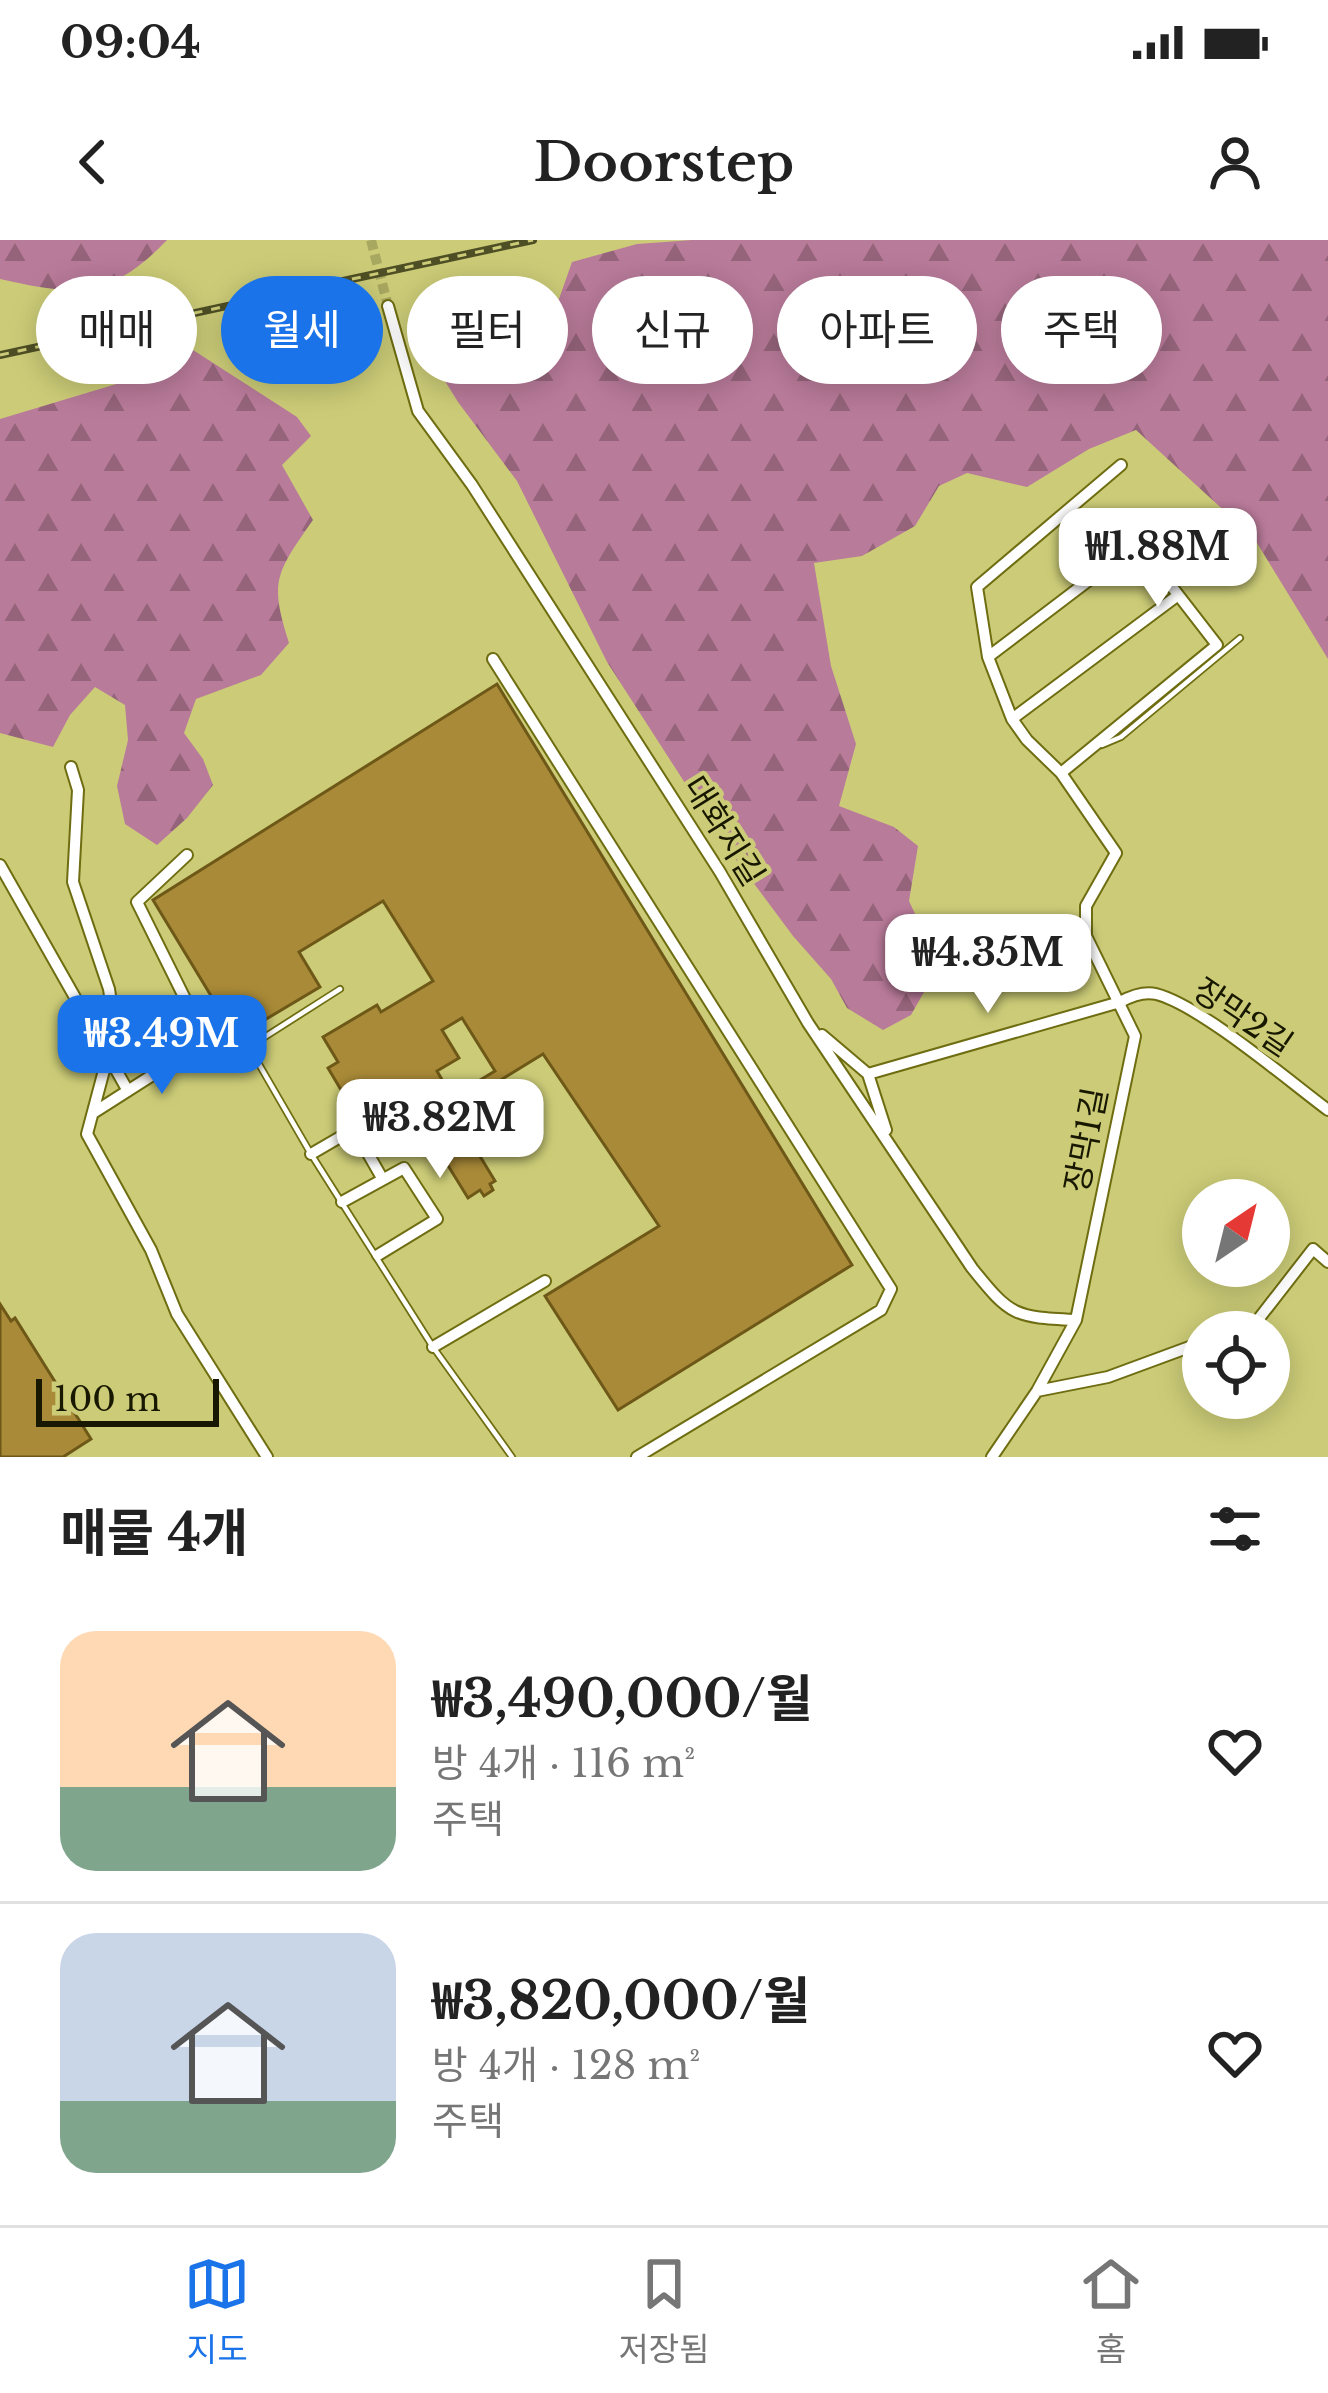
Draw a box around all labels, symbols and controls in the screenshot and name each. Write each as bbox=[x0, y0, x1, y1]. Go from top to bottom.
text: 09:04 bbox=[60, 14, 201, 70]
icon: back bbox=[60, 129, 126, 195]
text: Doorstep bbox=[534, 129, 794, 196]
icon: person bbox=[1202, 129, 1268, 195]
chip: 매매 bbox=[36, 276, 197, 384]
chip: 월세 bbox=[221, 276, 383, 384]
chip: 필터 bbox=[407, 276, 568, 384]
chip: 신규 bbox=[592, 276, 753, 384]
chip: 아파트 bbox=[777, 276, 977, 384]
chip: 주택 bbox=[1001, 276, 1162, 384]
pin: ₩1.88M bbox=[1060, 508, 1256, 610]
text: ₩1.88M bbox=[1086, 522, 1230, 571]
street label: 대화지길 bbox=[674, 769, 774, 893]
pin: ₩4.35M bbox=[890, 914, 1086, 1016]
text: ₩4.35M bbox=[912, 928, 1064, 977]
street label: 장막2길 bbox=[1185, 969, 1301, 1065]
pin: ₩3.49M bbox=[64, 995, 260, 1097]
text: ₩3.49M bbox=[85, 1009, 239, 1058]
pin: ₩3.82M bbox=[342, 1079, 538, 1181]
street label: 장막1길 bbox=[1056, 1084, 1116, 1196]
text: ₩3.82M bbox=[364, 1093, 516, 1142]
north arrow bbox=[1182, 1179, 1290, 1287]
map controls bbox=[1182, 1179, 1290, 1419]
button: locate bbox=[1182, 1311, 1290, 1419]
scale bar bbox=[36, 1373, 219, 1426]
text: 100 m bbox=[54, 1379, 161, 1420]
icon: filters bbox=[1202, 1496, 1268, 1562]
text: 매물 4개 bbox=[60, 1502, 248, 1565]
text: ₩3,490,000/월 bbox=[432, 1668, 813, 1731]
icon: home bbox=[156, 1679, 300, 1823]
icon: heart bbox=[1202, 1718, 1268, 1784]
text: 방 4개 · 116 m² bbox=[432, 1739, 695, 1788]
text: 주택 bbox=[432, 1795, 504, 1844]
text: ₩3,820,000/월 bbox=[432, 1970, 810, 2033]
icon: home bbox=[156, 1981, 300, 2125]
icon: heart bbox=[1202, 2020, 1268, 2086]
text: 방 4개 · 128 m² bbox=[432, 2041, 700, 2090]
text: 주택 bbox=[432, 2097, 504, 2146]
tab: 지도 bbox=[184, 2251, 250, 2371]
tab: 저장됨 bbox=[618, 2251, 710, 2371]
tab: 홈 bbox=[1078, 2251, 1144, 2371]

